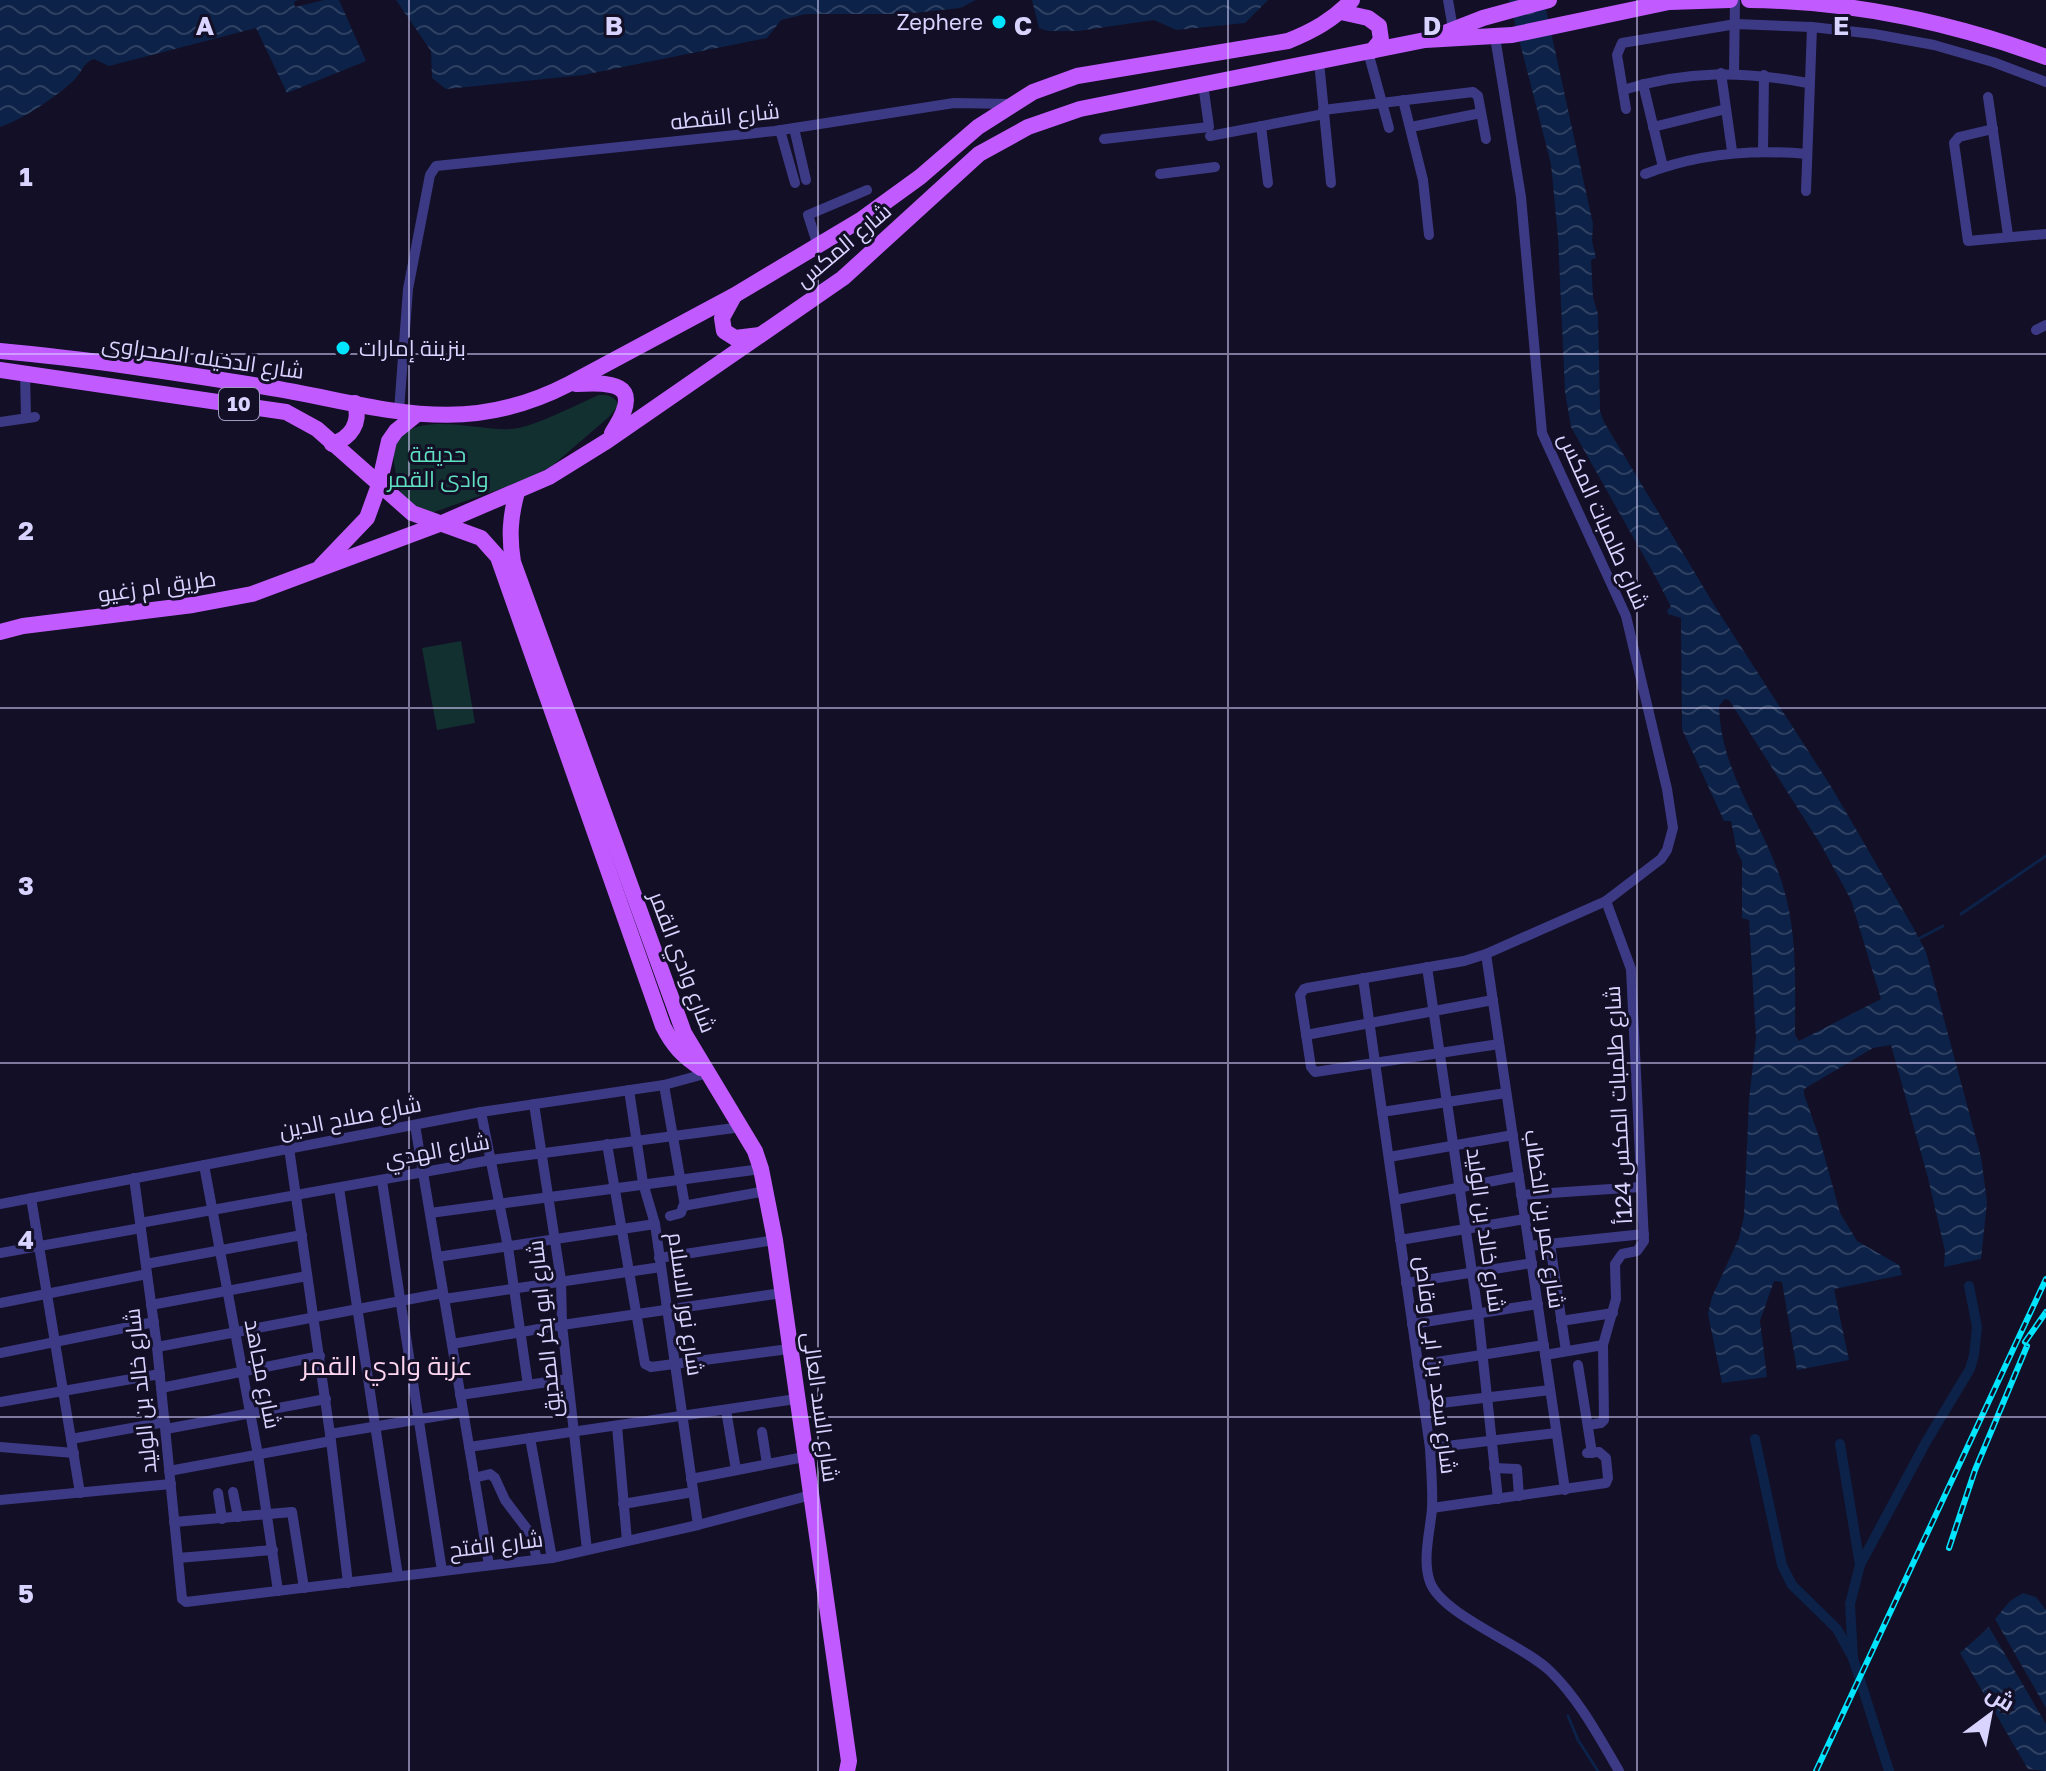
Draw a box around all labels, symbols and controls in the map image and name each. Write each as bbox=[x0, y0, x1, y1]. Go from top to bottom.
place label: Zephere bbox=[897, 8, 983, 35]
text: A bbox=[196, 10, 215, 41]
text: B bbox=[605, 10, 623, 41]
text: C bbox=[1014, 10, 1032, 41]
text: D bbox=[1423, 10, 1441, 41]
text: E bbox=[1833, 10, 1849, 41]
marker: Zephere bbox=[990, 13, 1008, 31]
street label: شارع النقطه bbox=[669, 96, 781, 137]
text: 1 bbox=[19, 161, 33, 192]
street label: شارع المكس bbox=[789, 197, 897, 294]
street label: شارع الدخيله الصحراوى bbox=[100, 329, 306, 386]
place label: بنزينة إمارات bbox=[359, 334, 466, 363]
marker: بنزينة إمارات bbox=[334, 339, 352, 357]
road number: 10 bbox=[219, 388, 259, 420]
street label: شارع طلمبات المكس bbox=[1552, 428, 1656, 614]
park label: حديقة وادى القمر bbox=[385, 440, 489, 492]
text: 2 bbox=[18, 515, 34, 546]
street label: طريق ام زغيو bbox=[96, 564, 218, 610]
text: 3 bbox=[18, 870, 34, 901]
street label: شارع وادي القمر bbox=[640, 885, 723, 1038]
street label: شارع طلمبات المكس 124أ bbox=[1598, 985, 1639, 1225]
street label: شارع صلاح الدين bbox=[277, 1090, 424, 1145]
street label: شارع الهدي bbox=[382, 1127, 492, 1176]
street label: شارع عمر بن الخطاب bbox=[1518, 1128, 1571, 1310]
street label: شارع خالد بن الوليد bbox=[1460, 1146, 1511, 1314]
text: 4 bbox=[18, 1224, 34, 1255]
street label: شارع نور الاسلام bbox=[660, 1230, 710, 1378]
street label: شارع ابو بكر الصديق bbox=[521, 1239, 568, 1419]
street label: شارع سعد بن ابى وقاص bbox=[1408, 1255, 1463, 1476]
street label: شارع خالد بن الوليد bbox=[117, 1307, 164, 1475]
street label: شارع مجاهد bbox=[238, 1317, 287, 1431]
street label: شارع السد العالى bbox=[796, 1330, 845, 1484]
district label: عزبة وادي القمر bbox=[299, 1350, 473, 1386]
street label: شارع الفتح bbox=[447, 1524, 545, 1565]
text: 5 bbox=[18, 1578, 34, 1609]
north arrow bbox=[1950, 1675, 2030, 1755]
text: ش bbox=[1981, 1679, 2020, 1717]

